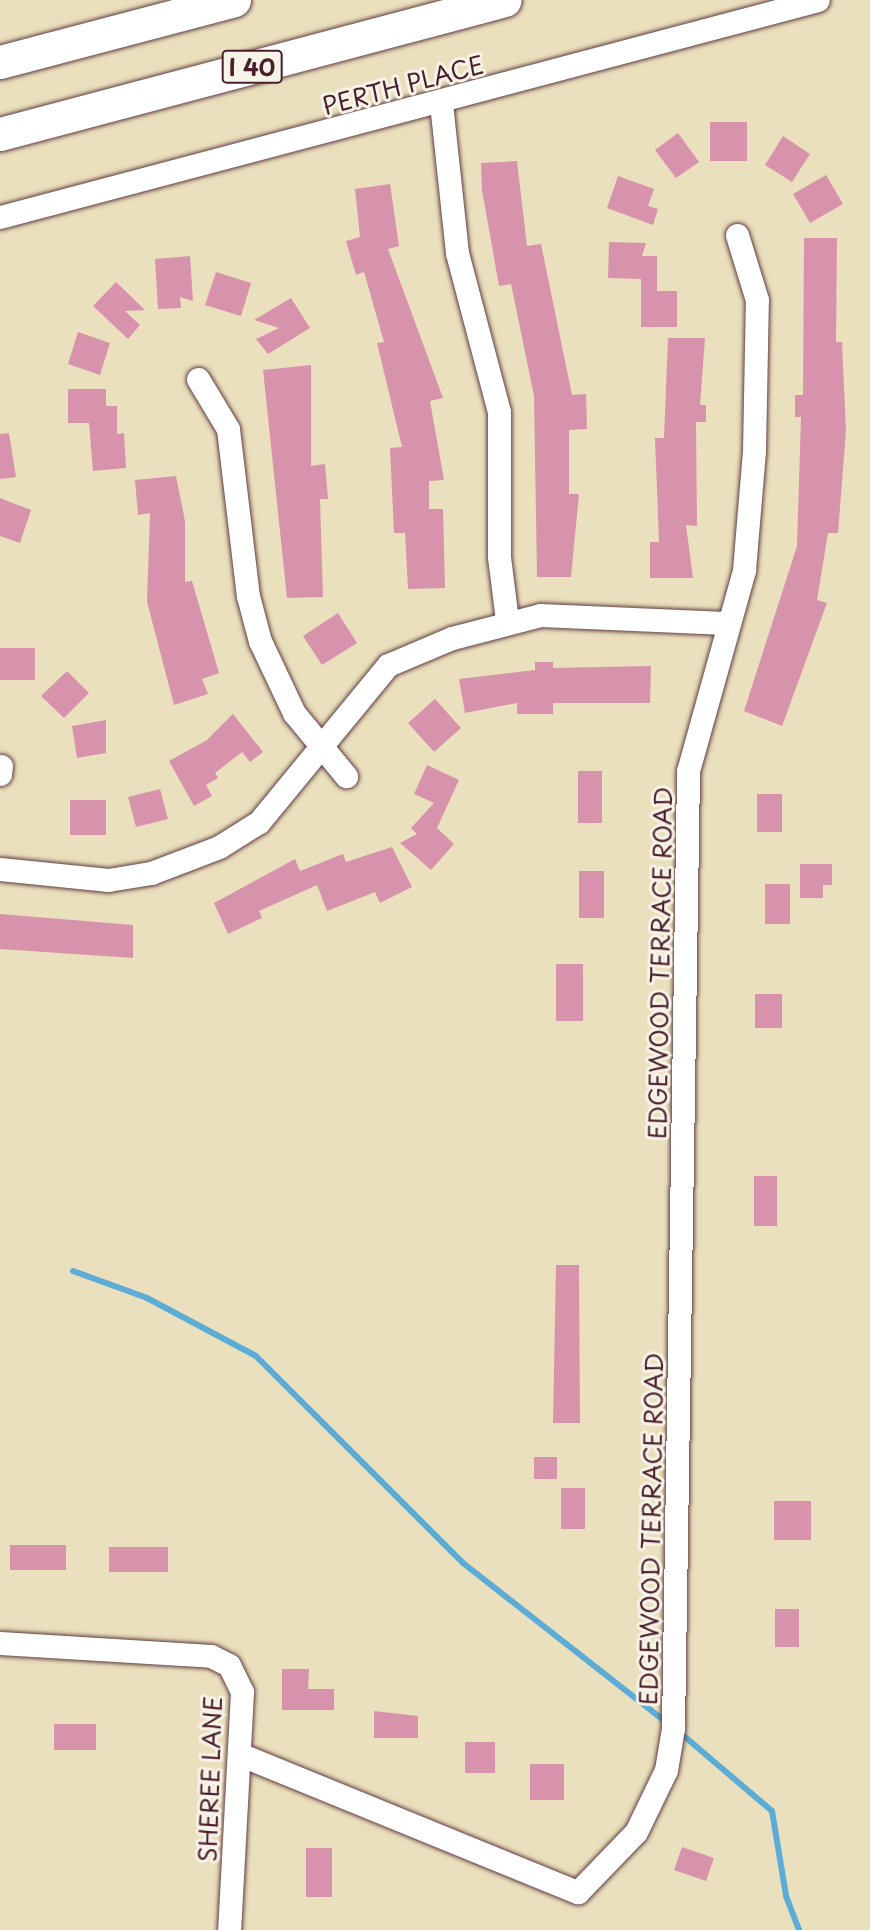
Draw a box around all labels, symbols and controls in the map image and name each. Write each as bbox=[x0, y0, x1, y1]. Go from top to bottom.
road number: I 40 bbox=[220, 48, 284, 86]
street label: PERTH PLACE bbox=[318, 49, 488, 121]
street label: EDGEWOOD TERRACE ROAD bbox=[643, 786, 677, 1140]
street label: EDGEWOOD TERRACE ROAD bbox=[634, 1352, 668, 1706]
street label: SHEREE LANE bbox=[193, 1694, 227, 1864]

